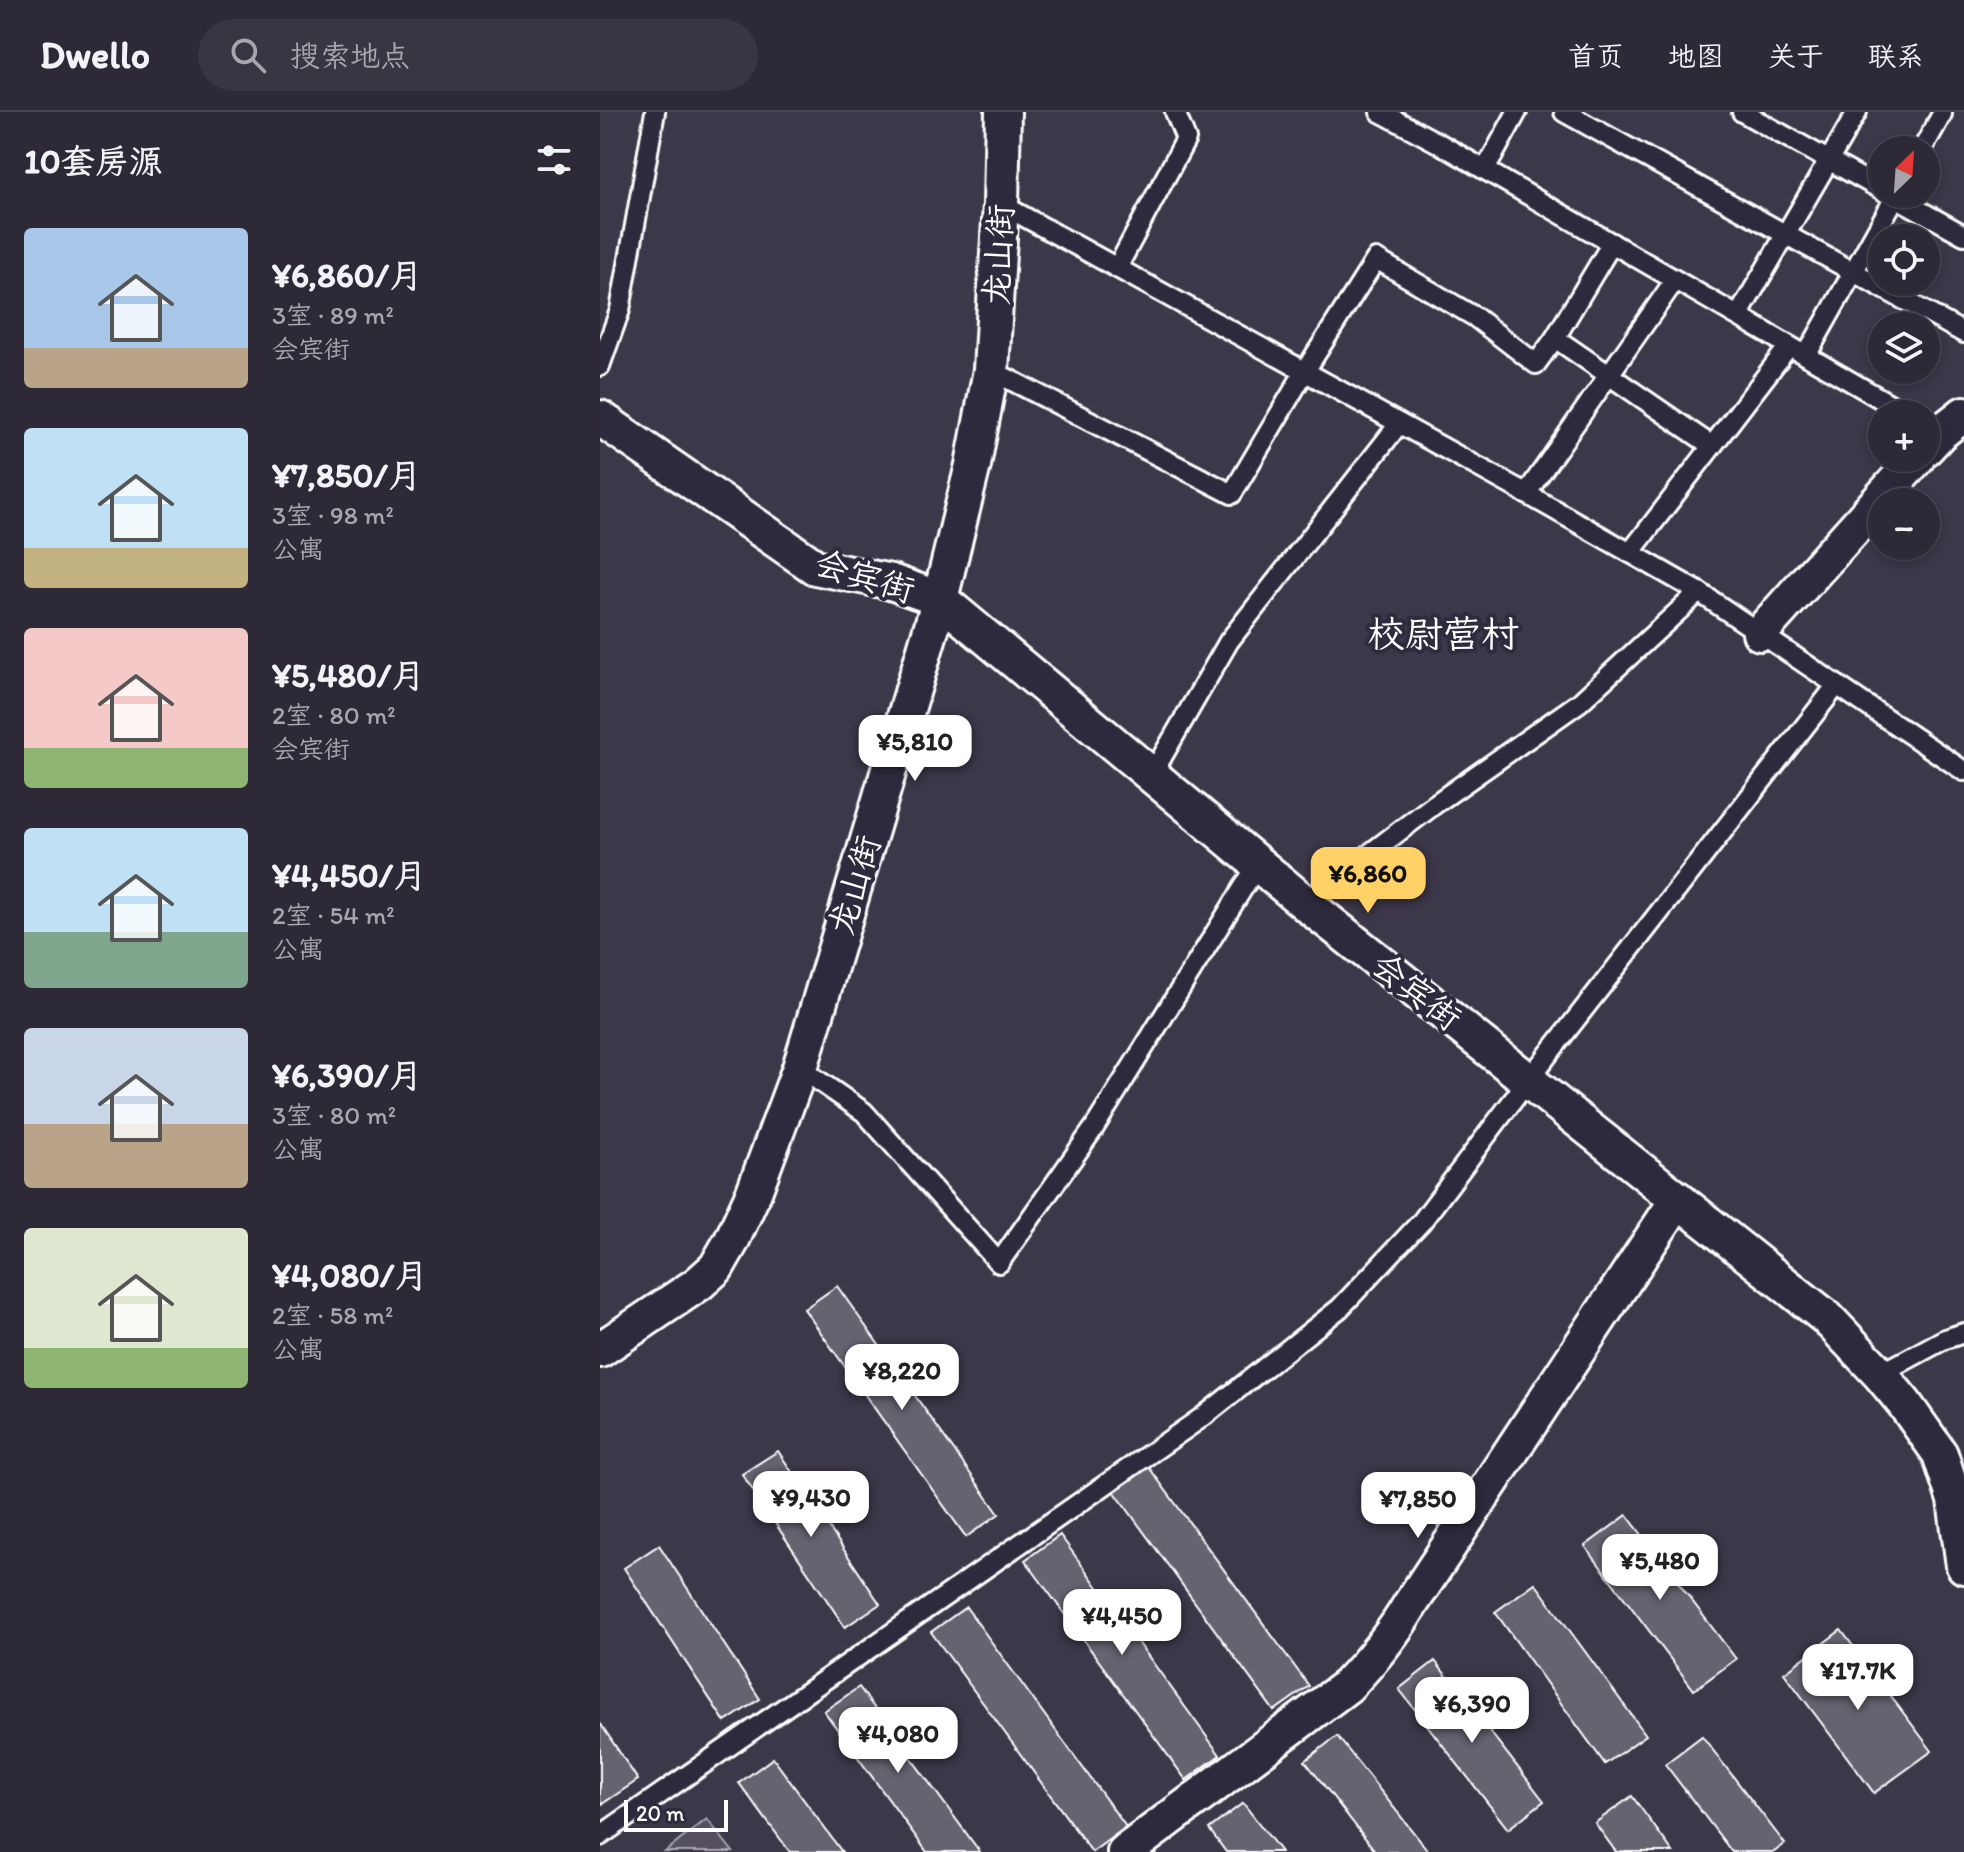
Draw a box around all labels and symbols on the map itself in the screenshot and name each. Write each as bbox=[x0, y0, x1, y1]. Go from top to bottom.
north arrow bbox=[1868, 136, 1940, 208]
street label: 龙山街 bbox=[975, 203, 1022, 307]
street label: 会宾街 bbox=[810, 542, 920, 611]
district label: 校尉营村 bbox=[1367, 611, 1519, 657]
pin: ¥5,810 bbox=[850, 715, 980, 783]
street label: 龙山街 bbox=[820, 830, 889, 940]
pin: ¥6,860 bbox=[1303, 847, 1433, 915]
street label: 会宾街 bbox=[1364, 944, 1470, 1039]
pin: ¥8,220 bbox=[837, 1344, 967, 1412]
pin: ¥9,430 bbox=[746, 1471, 876, 1539]
pin: ¥7,850 bbox=[1353, 1472, 1483, 1540]
pin: ¥5,480 bbox=[1595, 1534, 1725, 1602]
pin: ¥4,450 bbox=[1057, 1589, 1187, 1657]
pin: ¥17.7K bbox=[1793, 1644, 1923, 1712]
pin: ¥6,390 bbox=[1407, 1677, 1537, 1745]
pin: ¥4,080 bbox=[833, 1707, 963, 1775]
scale bar bbox=[624, 1796, 728, 1832]

